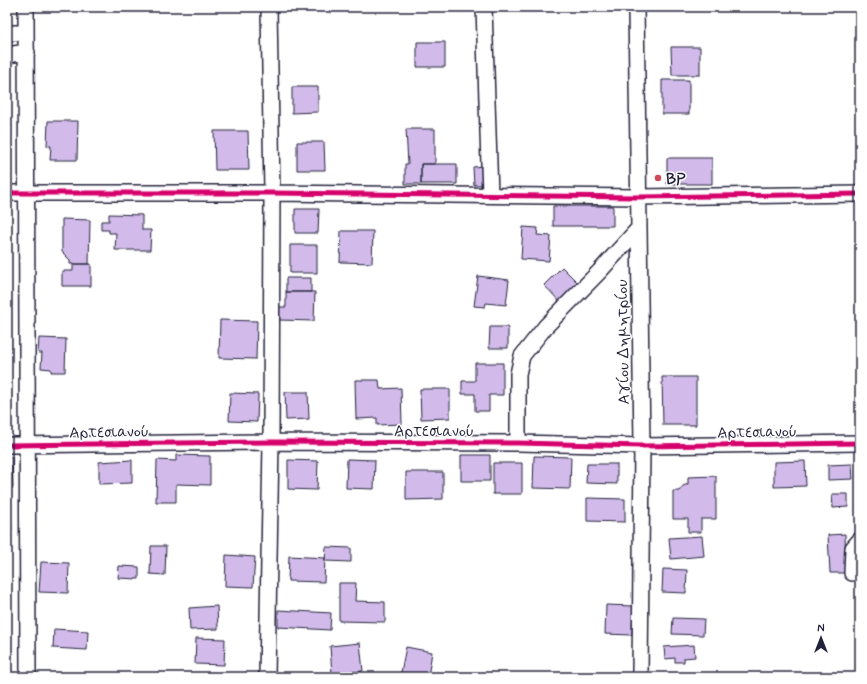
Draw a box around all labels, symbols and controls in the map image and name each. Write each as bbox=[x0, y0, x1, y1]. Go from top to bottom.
place label: BP bbox=[666, 169, 686, 190]
marker: BP bbox=[653, 173, 663, 183]
street label: Αγίου Δημητρίου bbox=[612, 279, 635, 405]
street label: Αρτεσιανού bbox=[69, 421, 149, 444]
street label: Αρτεσιανού bbox=[394, 421, 474, 442]
street label: Αρτεσιανού bbox=[717, 421, 797, 444]
north arrow bbox=[801, 618, 841, 658]
text: N bbox=[817, 622, 825, 636]

